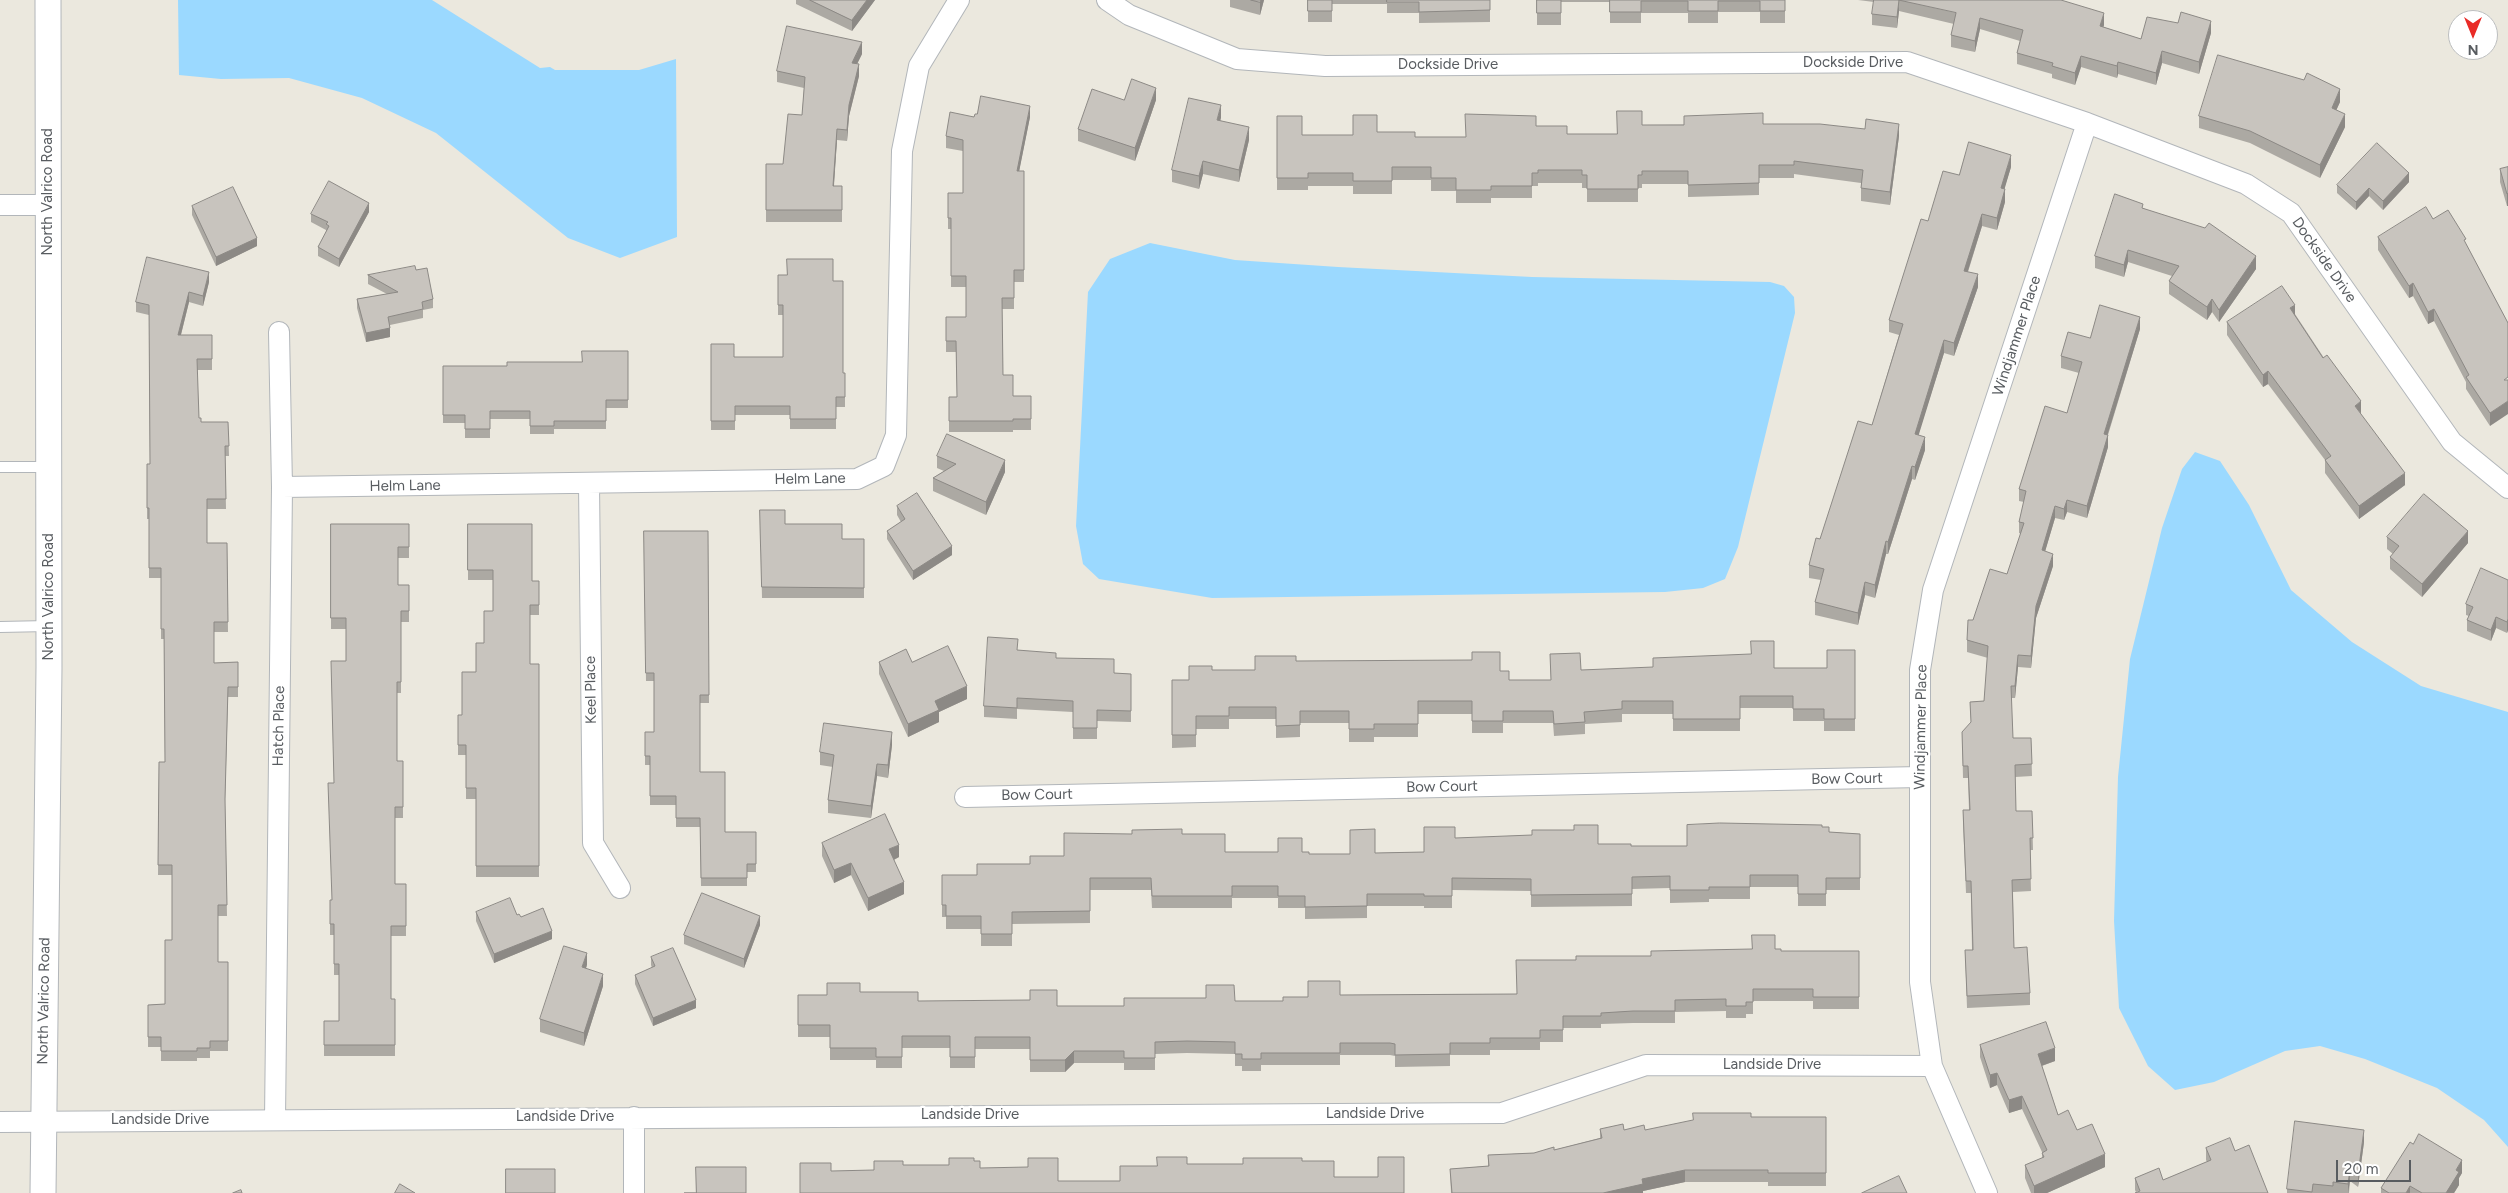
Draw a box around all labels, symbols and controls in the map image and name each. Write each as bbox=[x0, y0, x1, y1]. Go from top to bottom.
north arrow bbox=[2448, 10, 2498, 60]
text: N bbox=[2468, 41, 2478, 58]
street label: Dockside Drive bbox=[1803, 54, 1903, 72]
street label: Dockside Drive bbox=[1398, 56, 1498, 74]
street label: North Valrico Road bbox=[39, 128, 57, 256]
street label: Dockside Drive bbox=[2288, 214, 2360, 306]
street label: Windjammer Place bbox=[1989, 274, 2045, 398]
street label: Helm Lane bbox=[774, 469, 846, 489]
street label: Helm Lane bbox=[369, 476, 441, 496]
street label: North Valrico Road bbox=[40, 533, 58, 661]
street label: Keel Place bbox=[581, 656, 601, 724]
street label: Windjammer Place bbox=[1911, 664, 1931, 790]
street label: Hatch Place bbox=[269, 686, 289, 766]
street label: Bow Court bbox=[1811, 769, 1883, 789]
street label: Bow Court bbox=[1406, 777, 1478, 797]
street label: Bow Court bbox=[1001, 785, 1073, 805]
street label: North Valrico Road bbox=[34, 937, 54, 1065]
street label: Landside Drive bbox=[1723, 1056, 1821, 1074]
street label: Landside Drive bbox=[1326, 1105, 1424, 1123]
street label: Landside Drive bbox=[921, 1106, 1019, 1124]
street label: Landside Drive bbox=[516, 1108, 614, 1126]
street label: Landside Drive bbox=[111, 1111, 209, 1129]
scale bar bbox=[2338, 1150, 2413, 1182]
text: 20 m bbox=[2344, 1160, 2378, 1178]

